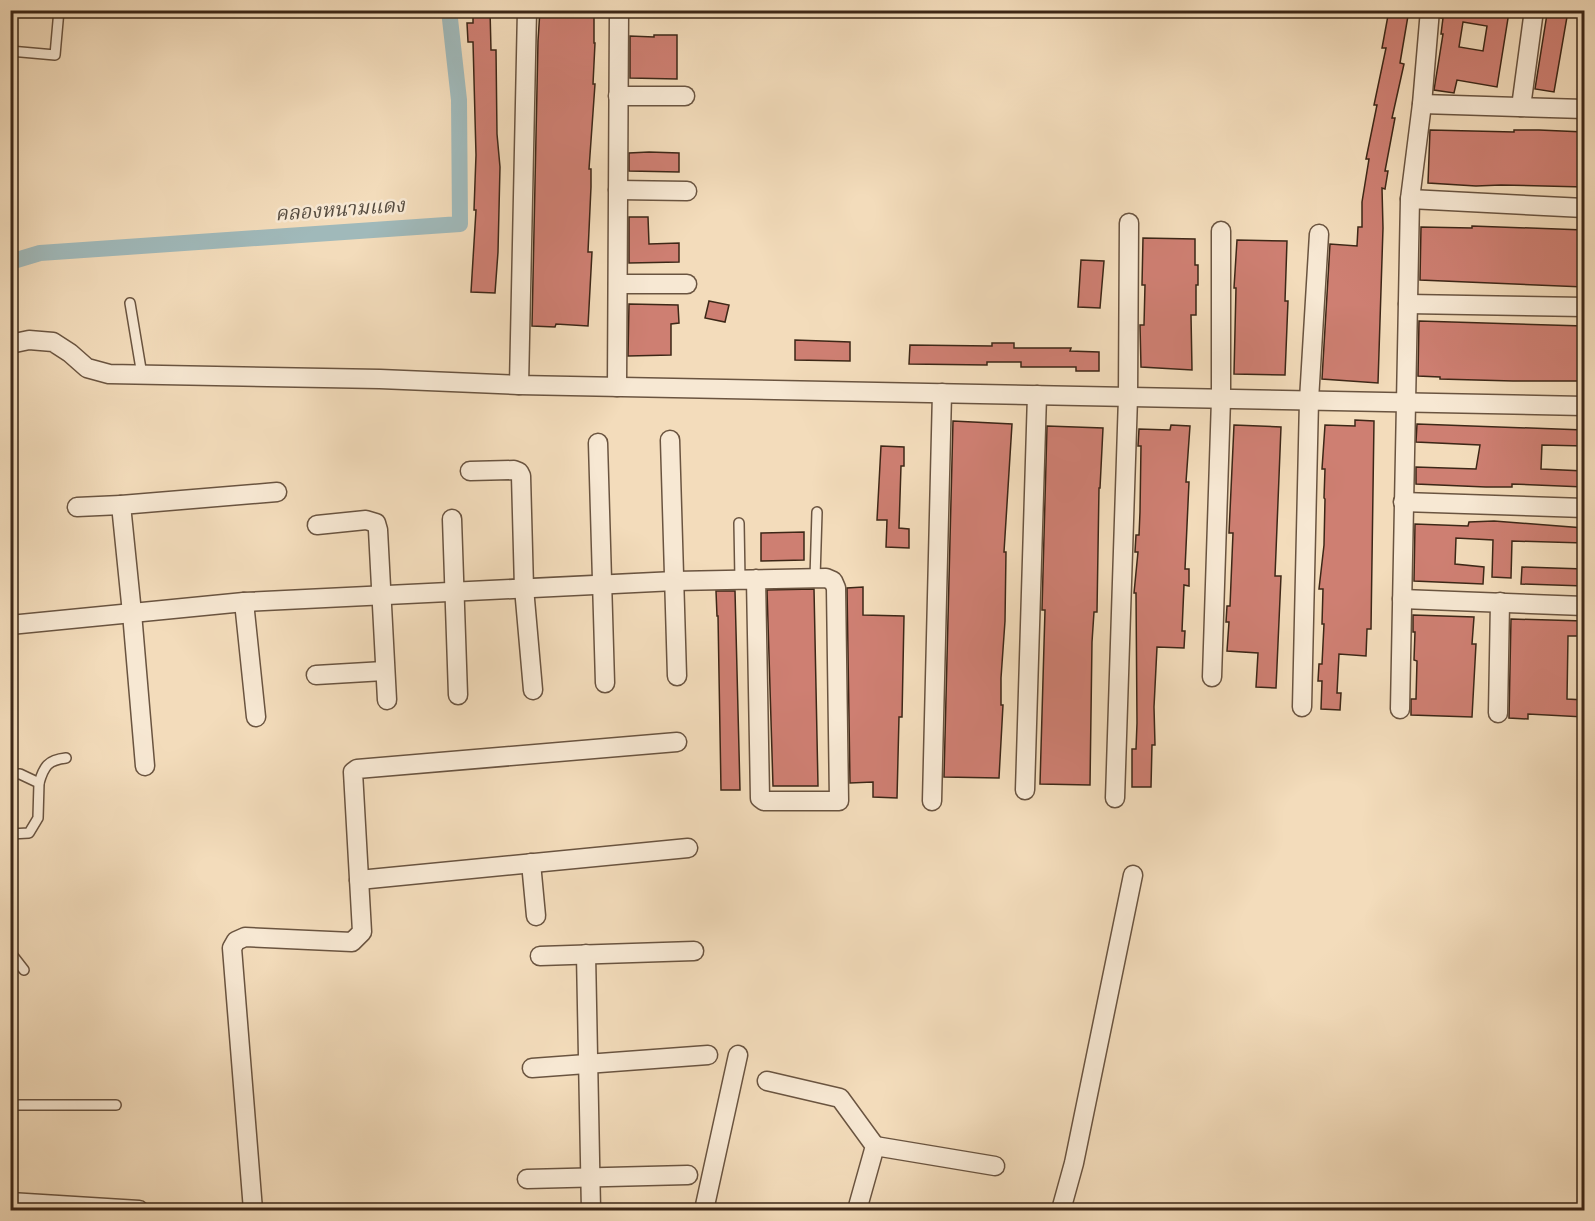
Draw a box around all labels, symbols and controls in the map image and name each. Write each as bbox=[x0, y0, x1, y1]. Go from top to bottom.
water label: คลองหนามแดง bbox=[274, 192, 407, 229]

